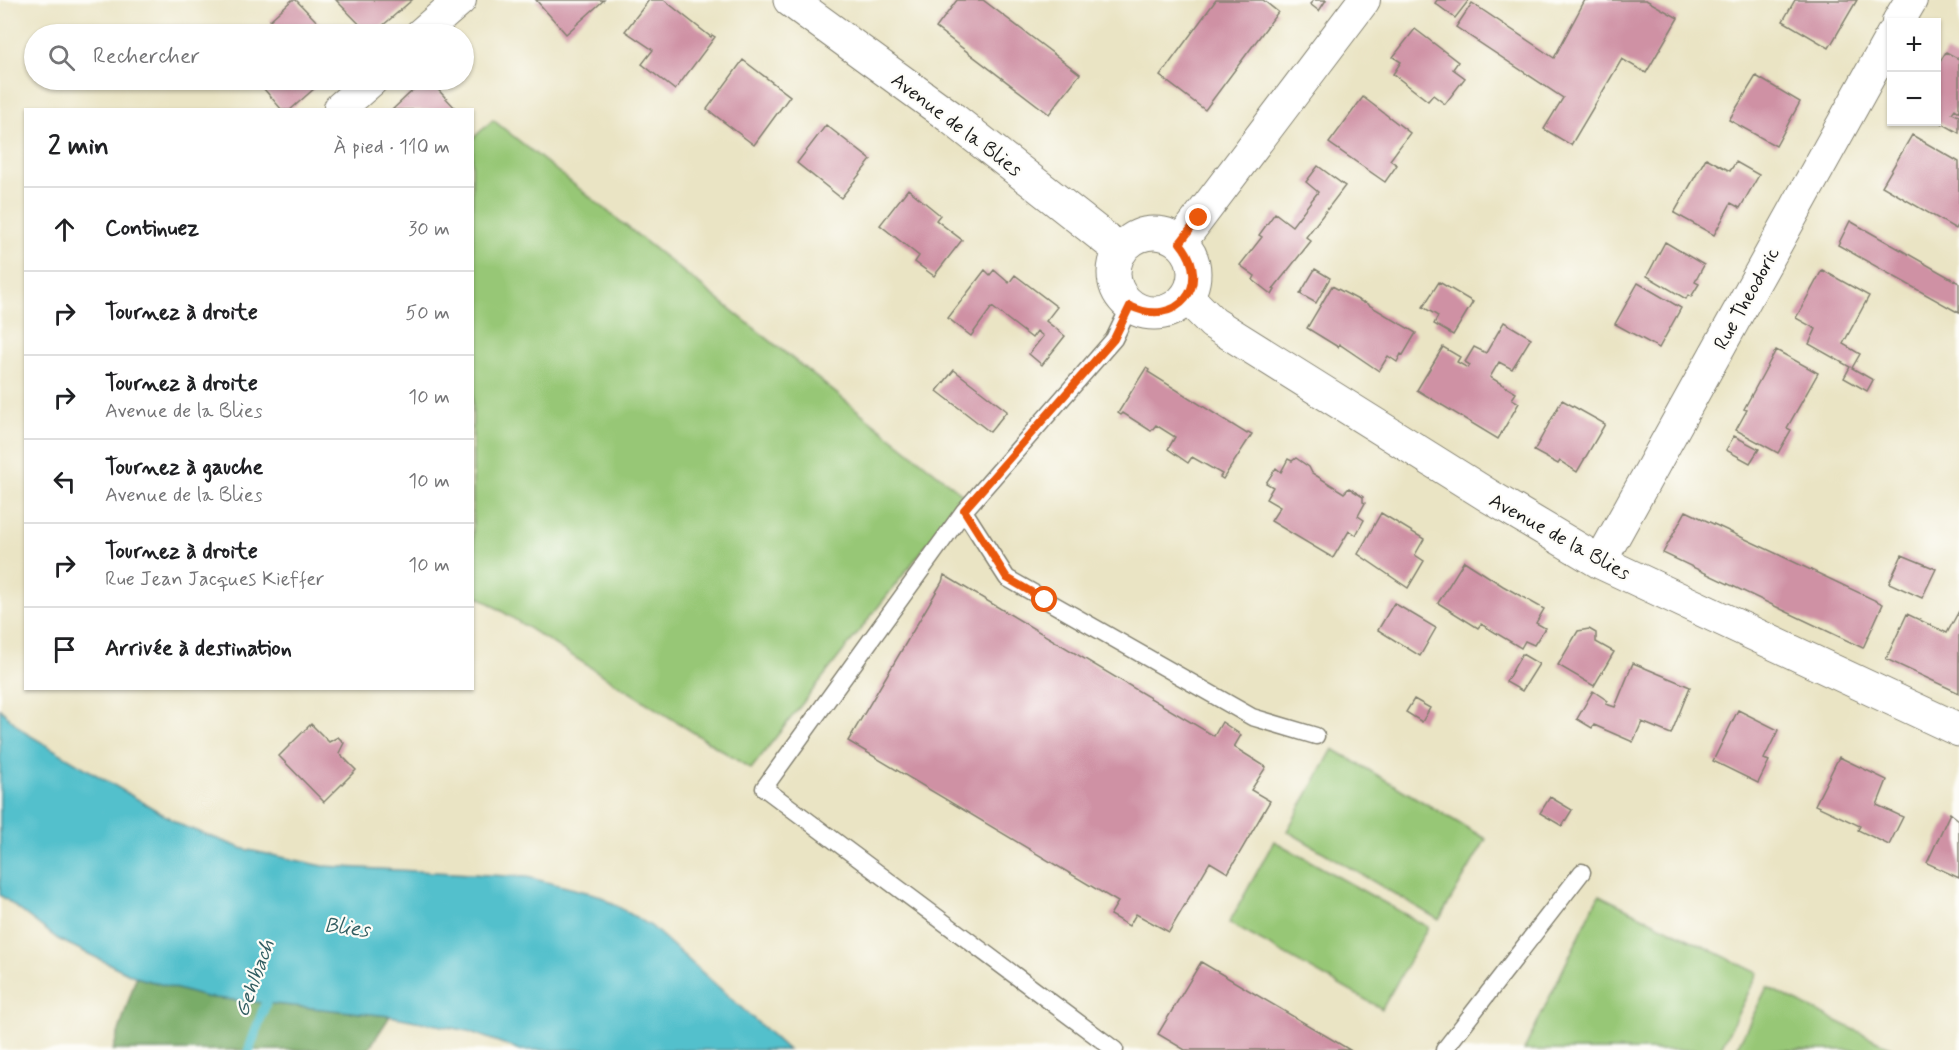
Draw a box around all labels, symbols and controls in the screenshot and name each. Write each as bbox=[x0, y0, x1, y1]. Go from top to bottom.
map controls bbox=[1887, 18, 1941, 126]
button: + bbox=[1887, 18, 1941, 72]
search box bbox=[24, 24, 474, 90]
icon: search bbox=[45, 41, 78, 74]
text: Rechercher bbox=[93, 43, 200, 71]
street label: Avenue de la Blies bbox=[885, 67, 1027, 183]
button: − bbox=[1887, 72, 1941, 126]
text: 2 min bbox=[48, 130, 109, 164]
text: À pied · 110 m bbox=[334, 134, 450, 161]
route end bbox=[1185, 204, 1211, 230]
icon: ahead bbox=[48, 213, 81, 246]
text: Continuez bbox=[105, 215, 199, 243]
text: 30 m bbox=[408, 216, 450, 243]
street label: Rue Theodoric bbox=[1708, 242, 1787, 355]
icon: right bbox=[48, 297, 81, 330]
text: Tournez à droite bbox=[105, 299, 258, 327]
text: 50 m bbox=[405, 300, 450, 327]
text: Tournez à droite bbox=[105, 370, 258, 398]
icon: right bbox=[48, 381, 81, 414]
text: 10 m bbox=[408, 384, 450, 411]
text: Avenue de la Blies bbox=[105, 398, 262, 425]
text: Tournez à gauche bbox=[105, 454, 263, 482]
icon: left bbox=[48, 465, 81, 498]
text: 10 m bbox=[408, 468, 450, 495]
text: Avenue de la Blies bbox=[105, 482, 262, 509]
street label: Avenue de la Blies bbox=[1484, 487, 1635, 587]
text: Tournez à droite bbox=[105, 538, 258, 566]
icon: right bbox=[48, 549, 81, 582]
text: 10 m bbox=[408, 552, 450, 579]
text: Rue Jean Jacques Kieffer bbox=[105, 566, 324, 593]
route start bbox=[1031, 586, 1057, 612]
icon: arrive bbox=[48, 633, 81, 666]
text: Arrivée à destination bbox=[105, 635, 292, 663]
water label: Blies bbox=[323, 911, 373, 945]
water label: Gehlbach bbox=[228, 935, 282, 1021]

